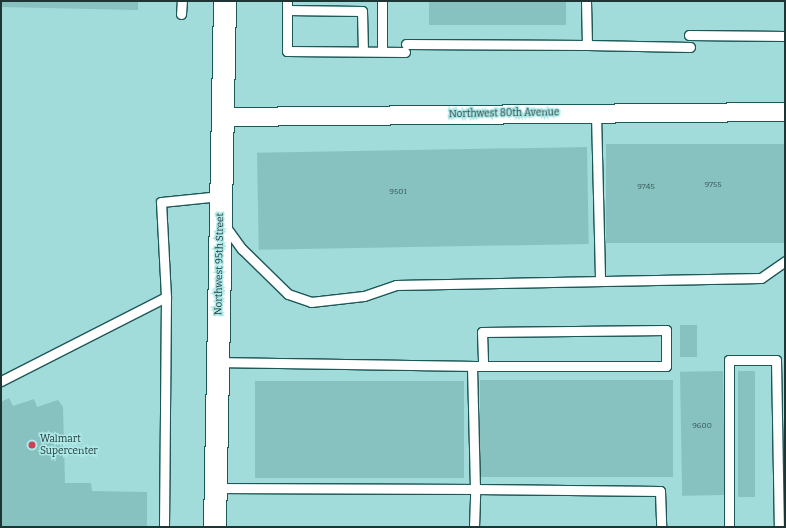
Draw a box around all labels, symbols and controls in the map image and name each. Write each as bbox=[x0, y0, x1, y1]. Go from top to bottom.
street label: Northwest 80th Avenue bbox=[449, 107, 559, 121]
house number: 9755 bbox=[705, 180, 721, 190]
house number: 9745 bbox=[637, 182, 655, 192]
house number: 9501 bbox=[389, 187, 407, 197]
street label: Northwest 95th Street bbox=[213, 213, 227, 315]
house number: 9600 bbox=[692, 421, 712, 431]
place label: Walmart Supercenter bbox=[40, 433, 98, 456]
marker: Walmart Supercenter bbox=[27, 440, 37, 450]

